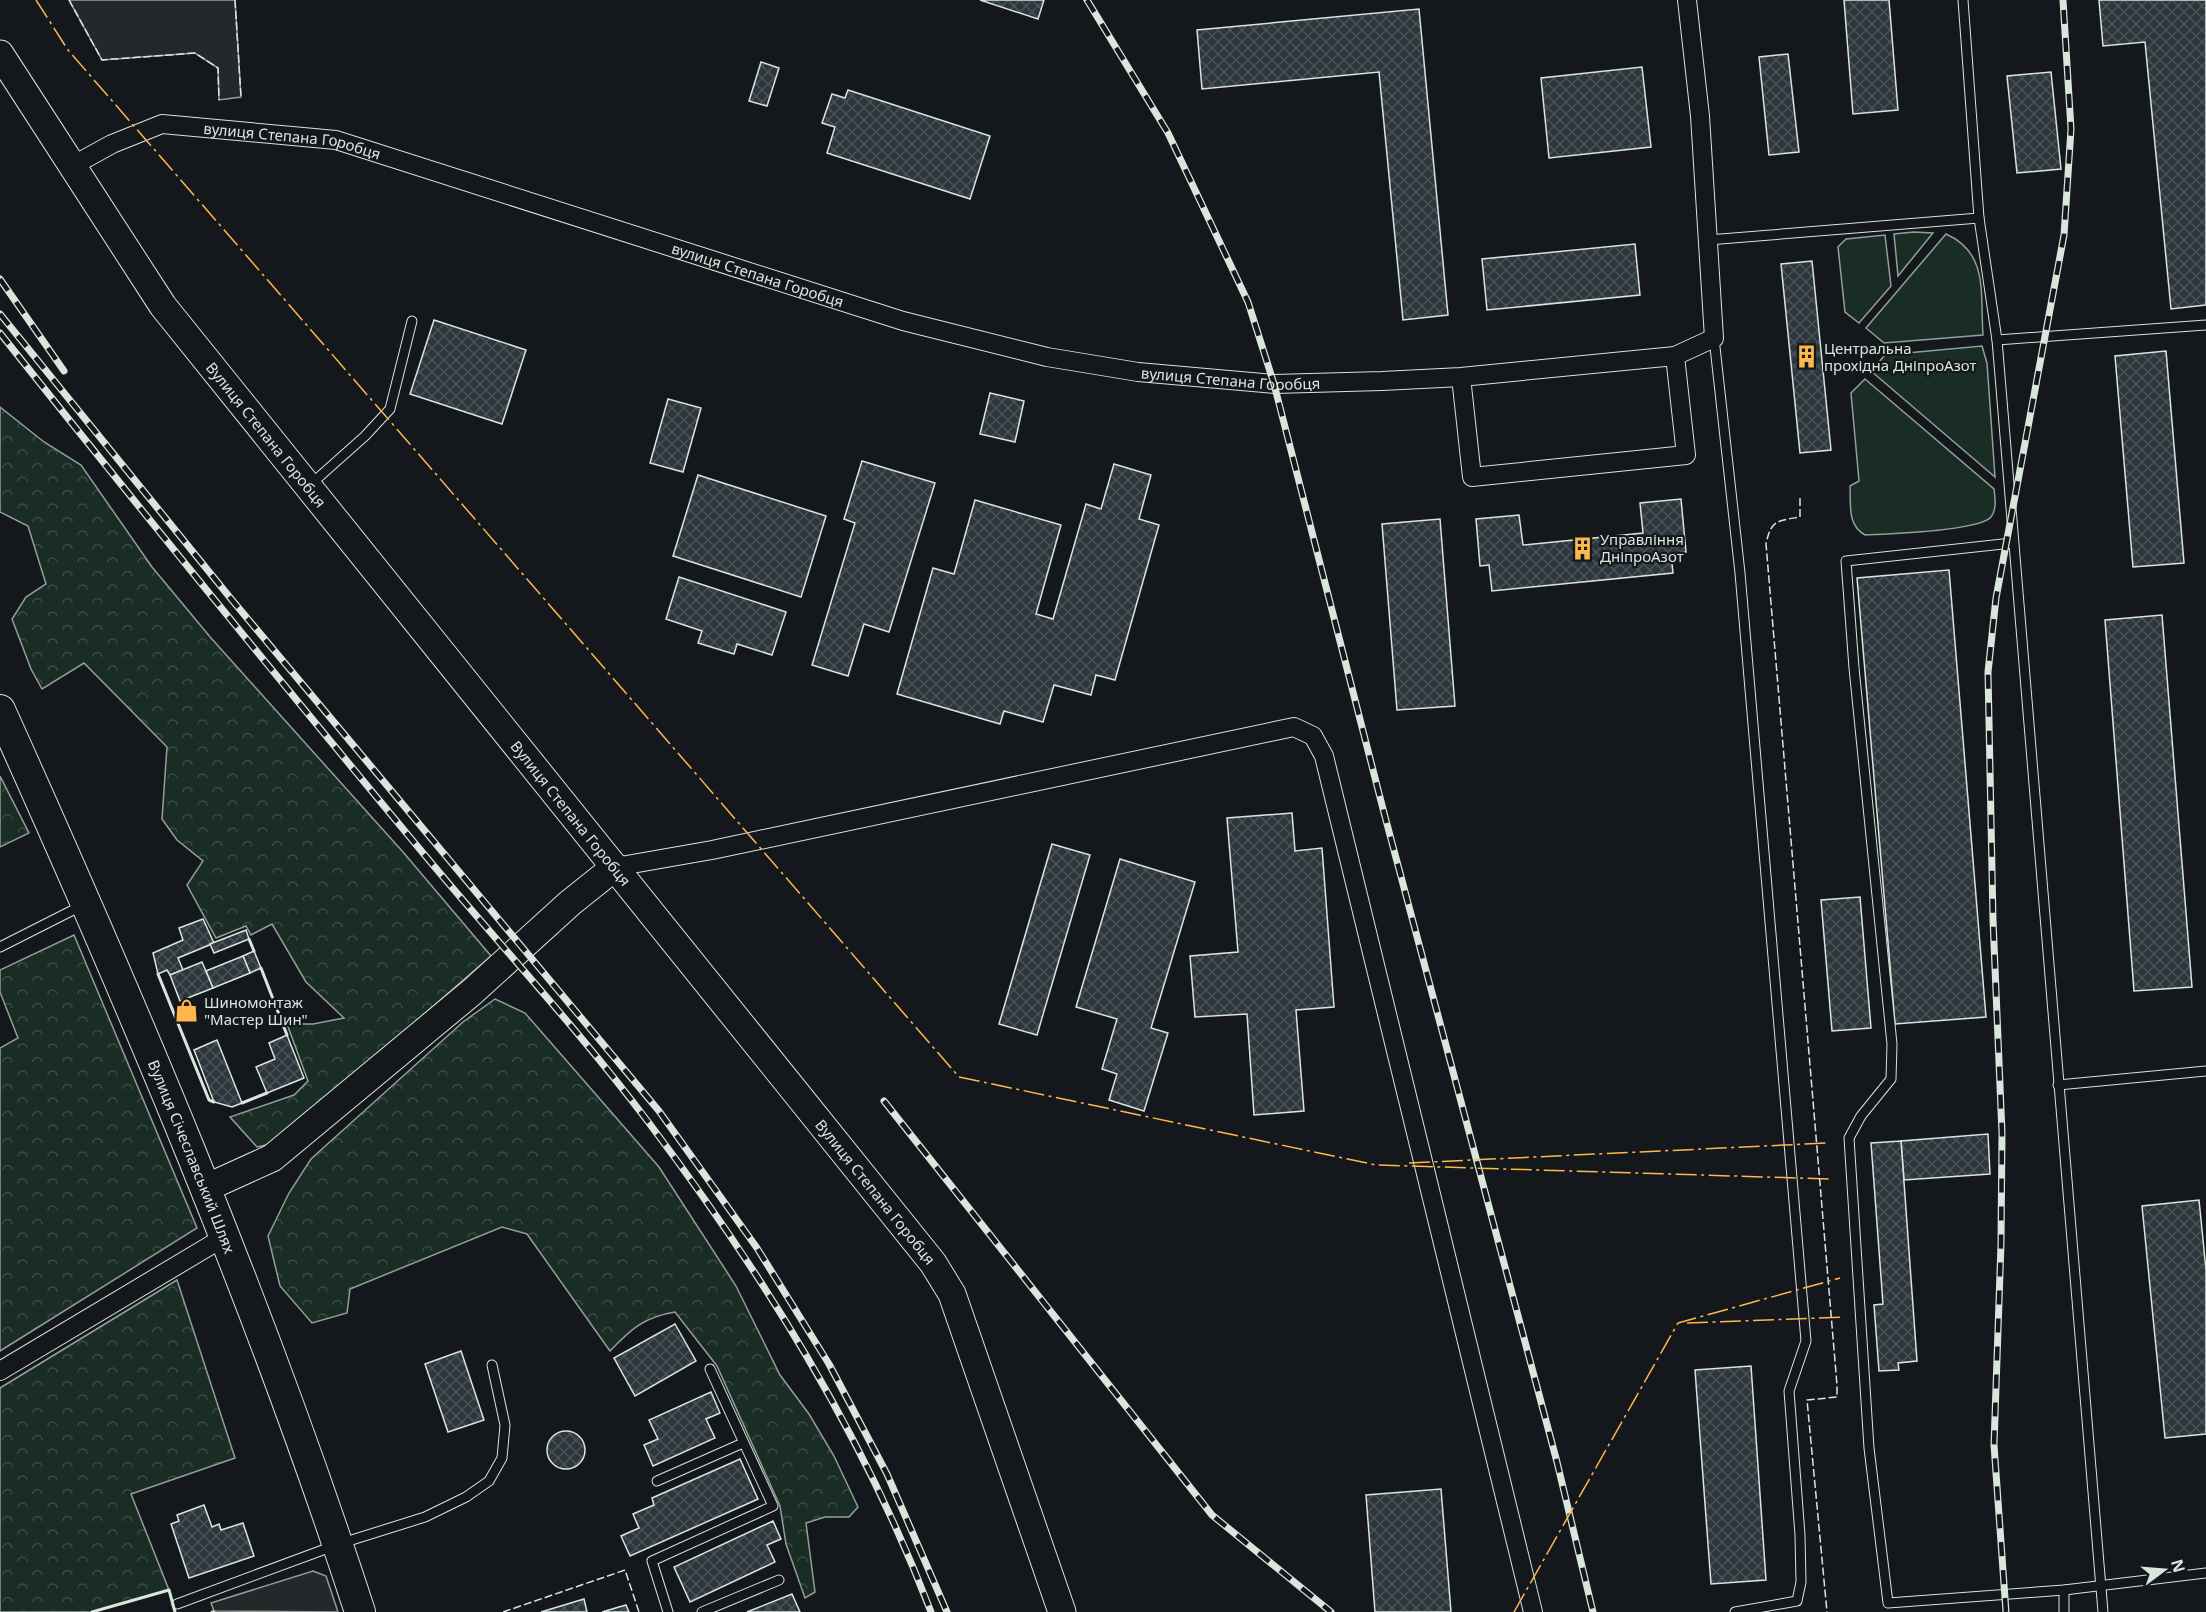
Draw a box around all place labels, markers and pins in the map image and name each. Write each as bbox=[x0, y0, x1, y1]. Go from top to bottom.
place label: Центральна прохідна ДніпроАзот bbox=[1824, 338, 1977, 375]
building icon: Центральна прохідна ДніпроАзот bbox=[1793, 344, 1819, 370]
place label: Управління ДніпроАзот bbox=[1600, 529, 1684, 566]
building icon: Управління ДніпроАзот bbox=[1569, 535, 1595, 561]
place label: Шиномонтаж "Мастер Шин" bbox=[204, 992, 308, 1029]
shop icon: Шиномонтаж "Мастер Шин" bbox=[173, 998, 199, 1024]

